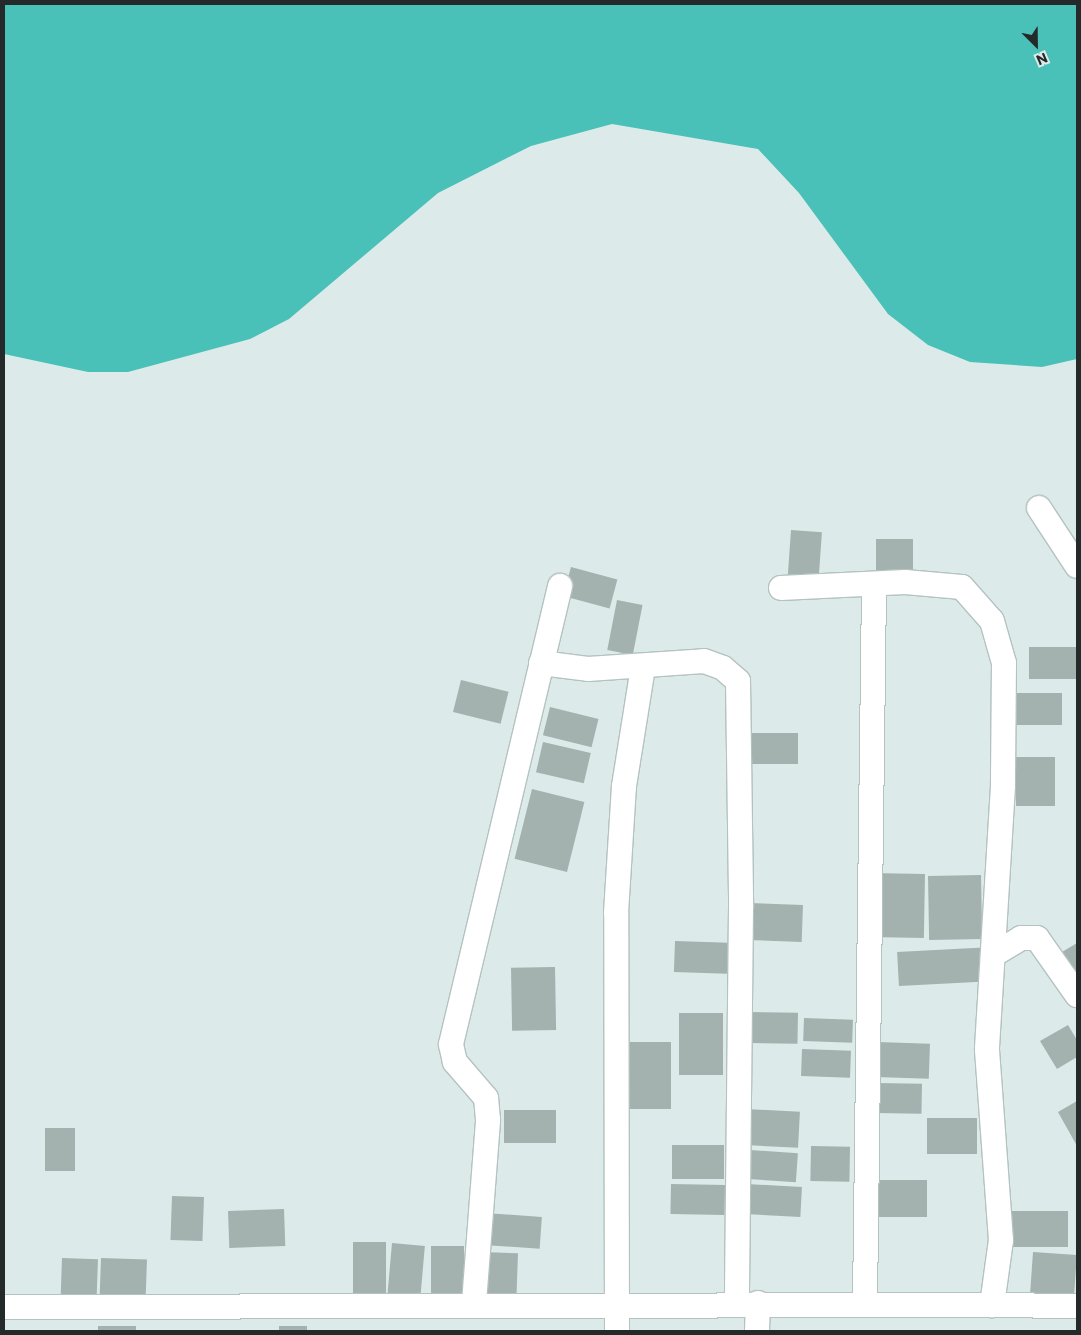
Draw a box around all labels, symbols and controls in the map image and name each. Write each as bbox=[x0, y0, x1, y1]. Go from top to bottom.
north arrow bbox=[1011, 20, 1061, 70]
text: N bbox=[1034, 49, 1050, 69]

